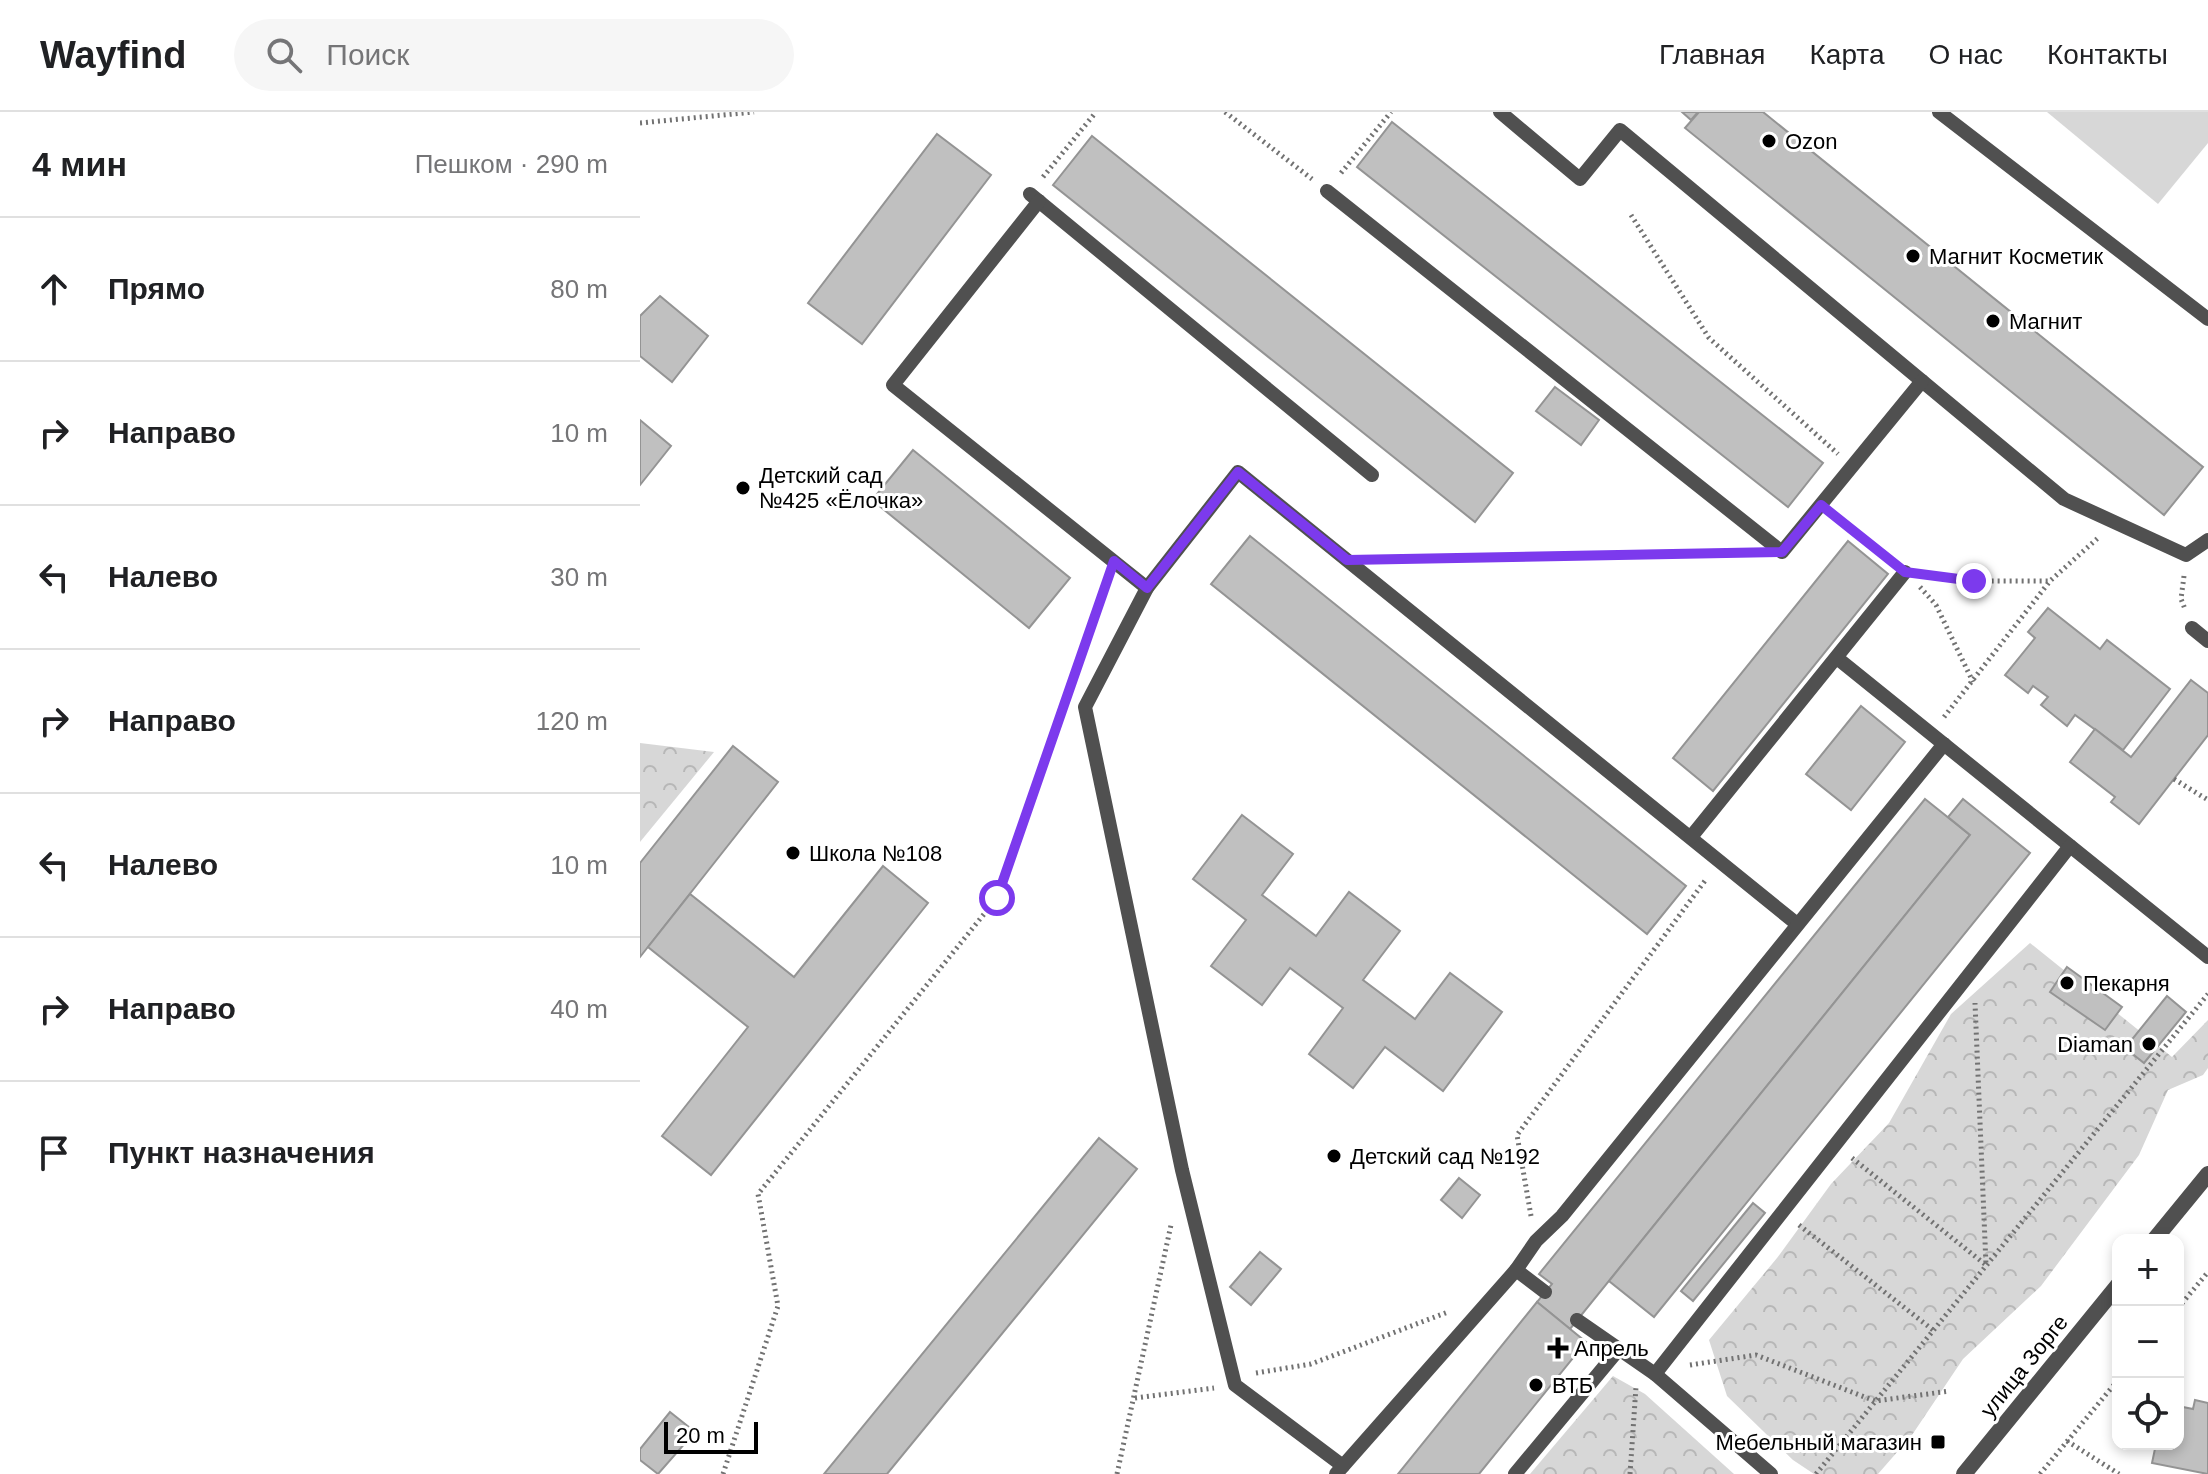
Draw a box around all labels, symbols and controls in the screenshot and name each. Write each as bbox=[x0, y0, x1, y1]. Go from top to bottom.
search box bbox=[234, 19, 794, 91]
icon: search bbox=[262, 33, 306, 77]
text: Wayfind bbox=[40, 34, 186, 76]
text: Поиск bbox=[326, 38, 410, 71]
text: Главная bbox=[1659, 39, 1766, 70]
text: Карта bbox=[1810, 39, 1884, 70]
text: О нас bbox=[1928, 39, 2003, 70]
text: Контакты bbox=[2047, 39, 2168, 70]
place label: Ozon bbox=[1785, 129, 1838, 154]
marker: Ozon bbox=[1760, 132, 1778, 150]
text: 4 мин bbox=[32, 145, 127, 183]
text: Пешком · 290 m bbox=[415, 149, 608, 179]
place label: Магнит Косметик bbox=[1929, 244, 2104, 269]
marker: Магнит Косметик bbox=[1904, 247, 1922, 265]
icon: ahead bbox=[32, 267, 76, 311]
text: Прямо bbox=[108, 272, 205, 305]
text: 80 m bbox=[550, 274, 608, 304]
place label: Магнит bbox=[2009, 309, 2082, 334]
marker: Магнит bbox=[1984, 312, 2002, 330]
icon: right bbox=[32, 411, 76, 455]
text: Направо bbox=[108, 416, 236, 449]
text: 10 m bbox=[550, 418, 608, 448]
place label: Детский сад №425 «Ёлочка» bbox=[759, 463, 923, 513]
marker: Детский сад №425 «Ёлочка» bbox=[734, 479, 752, 497]
icon: left bbox=[32, 555, 76, 599]
text: Налево bbox=[108, 560, 218, 593]
text: 30 m bbox=[550, 562, 608, 592]
route end bbox=[1956, 563, 1992, 599]
icon: right bbox=[32, 699, 76, 743]
text: Направо bbox=[108, 704, 236, 737]
text: 120 m bbox=[536, 706, 608, 736]
place label: Школа №108 bbox=[809, 841, 942, 866]
icon: left bbox=[32, 843, 76, 887]
marker: Школа №108 bbox=[784, 844, 802, 862]
text: Налево bbox=[108, 848, 218, 881]
text: 10 m bbox=[550, 850, 608, 880]
route start bbox=[979, 880, 1015, 916]
place label: Пекарня bbox=[2083, 971, 2170, 996]
marker: Пекарня bbox=[2058, 974, 2076, 992]
icon: right bbox=[32, 987, 76, 1031]
text: Направо bbox=[108, 992, 236, 1025]
text: 40 m bbox=[550, 994, 608, 1024]
place label: Diaman bbox=[2057, 1032, 2133, 1057]
marker: Diaman bbox=[2140, 1035, 2158, 1053]
icon: arrive bbox=[32, 1131, 76, 1175]
text: Пункт назначения bbox=[108, 1136, 375, 1169]
place label: Детский сад №192 bbox=[1350, 1144, 1540, 1169]
marker: Детский сад №192 bbox=[1325, 1147, 1343, 1165]
map controls bbox=[2112, 1234, 2184, 1450]
button: + bbox=[2112, 1234, 2184, 1306]
button: − bbox=[2112, 1306, 2184, 1378]
street label: улица Зорге bbox=[1975, 1310, 2073, 1422]
place label: Апрель bbox=[1574, 1336, 1649, 1361]
marker: Апрель bbox=[1549, 1339, 1567, 1357]
place label: ВТБ bbox=[1552, 1373, 1593, 1398]
marker: ВТБ bbox=[1527, 1376, 1545, 1394]
button: locate bbox=[2112, 1378, 2184, 1450]
scale bar bbox=[664, 1418, 758, 1454]
text: 20 m bbox=[676, 1423, 725, 1448]
place label: Мебельный магазин bbox=[1716, 1430, 1922, 1455]
marker: Мебельный магазин bbox=[1929, 1433, 1947, 1451]

